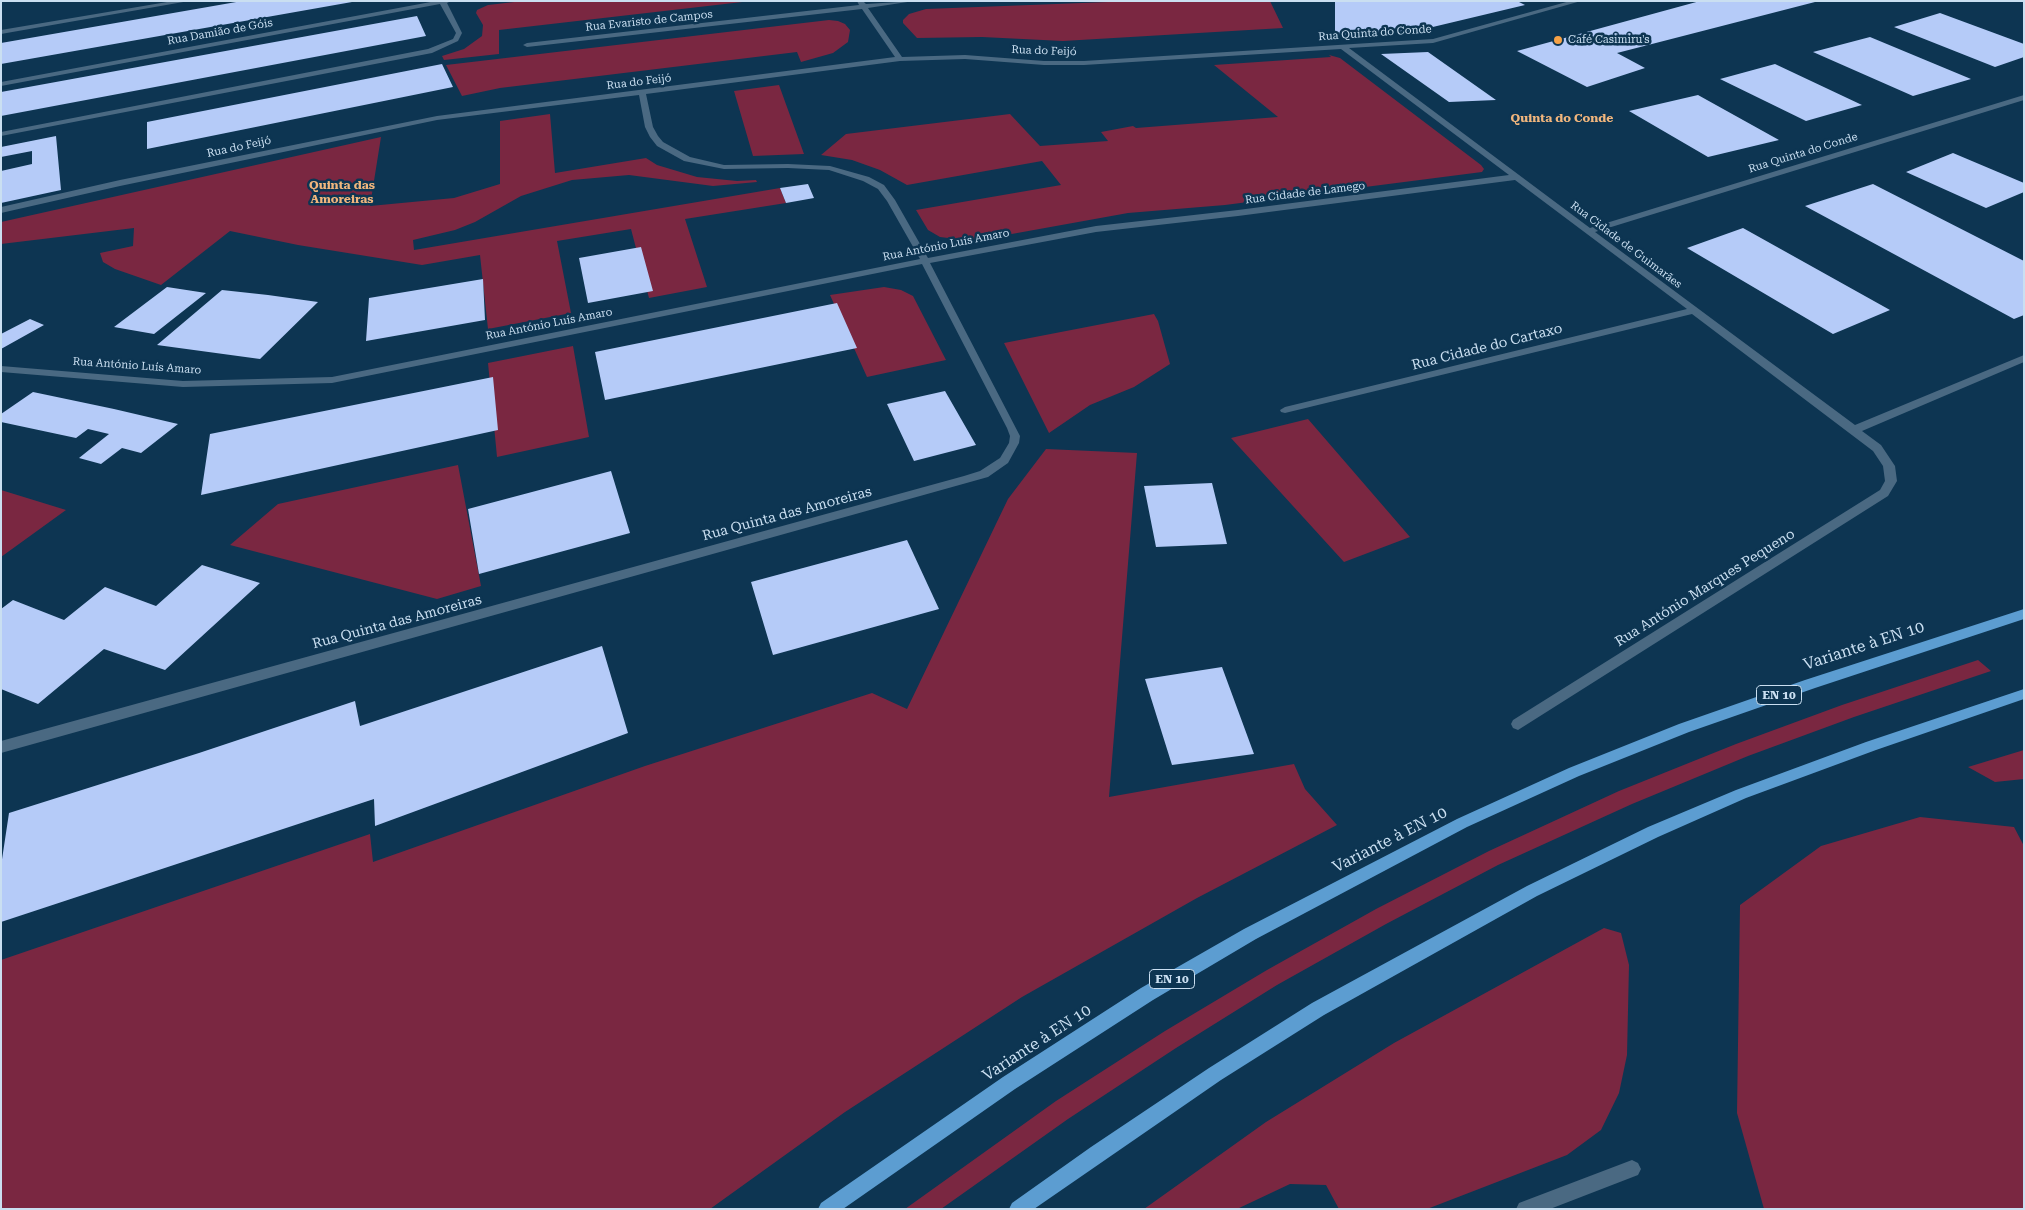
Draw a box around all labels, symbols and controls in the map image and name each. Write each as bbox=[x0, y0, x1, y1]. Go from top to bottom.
street label: Rua Evaristo de Campos bbox=[585, 8, 713, 34]
street label: Rua Damião de Góis bbox=[166, 16, 274, 48]
street label: Rua Quinta do Conde bbox=[1318, 22, 1432, 44]
place label: Café Casimiru's bbox=[1568, 33, 1650, 47]
marker: Café Casimiru's bbox=[1552, 34, 1564, 46]
street label: Rua do Feijó bbox=[1011, 43, 1077, 59]
street label: Rua do Feijó bbox=[606, 71, 672, 93]
district label: Quinta do Conde bbox=[1511, 111, 1613, 125]
street label: Rua Quinta do Conde bbox=[1747, 130, 1859, 176]
street label: Rua do Feijó bbox=[206, 134, 272, 160]
district label: Quinta das Amoreiras bbox=[309, 178, 375, 206]
street label: Rua Cidade de Lamego bbox=[1244, 179, 1366, 207]
street label: Rua Cidade de Guimarães bbox=[1568, 199, 1684, 291]
street label: Rua António Luís Amaro bbox=[882, 226, 1010, 264]
street label: Rua António Luís Amaro bbox=[485, 305, 613, 343]
street label: Rua Cidade do Cartaxo bbox=[1410, 320, 1564, 374]
street label: Rua António Luís Amaro bbox=[72, 355, 202, 377]
street label: Rua Quinta das Amoreiras bbox=[701, 483, 873, 545]
street label: Rua António Marques Pequeno bbox=[1612, 526, 1798, 650]
street label: Rua Quinta das Amoreiras bbox=[311, 591, 483, 653]
street label: Variante à EN 10 bbox=[1801, 617, 1927, 675]
road number: EN 10 bbox=[1756, 686, 1802, 704]
street label: Variante à EN 10 bbox=[1330, 803, 1450, 877]
road number: EN 10 bbox=[1150, 970, 1194, 989]
street label: Variante à EN 10 bbox=[979, 1001, 1095, 1085]

